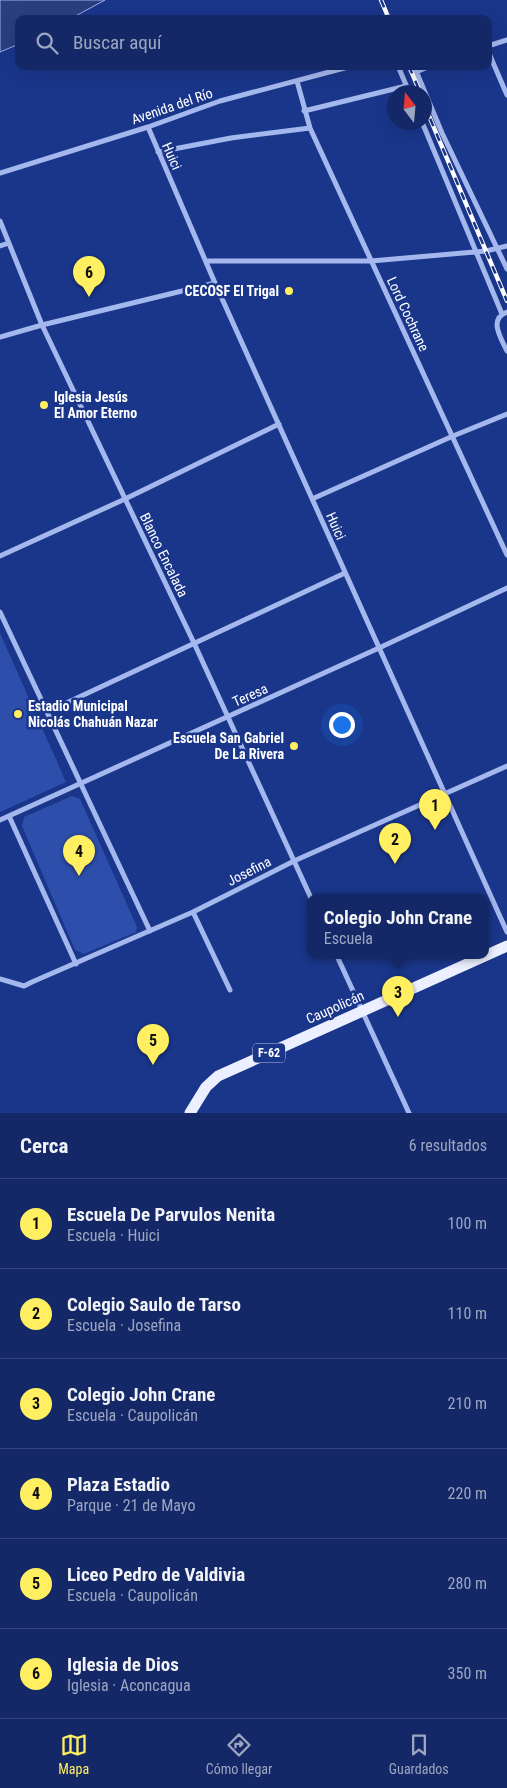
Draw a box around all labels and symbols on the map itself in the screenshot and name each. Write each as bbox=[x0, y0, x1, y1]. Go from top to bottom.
street label: Avenida del Río bbox=[129, 85, 215, 127]
north arrow bbox=[387, 85, 432, 130]
street label: Huici bbox=[159, 140, 185, 172]
pin: 6 bbox=[73, 256, 105, 297]
street label: Lord Cochrane bbox=[384, 274, 432, 354]
place label: CECOSF El Trigal bbox=[185, 283, 279, 299]
marker: CECOSF El Trigal bbox=[283, 285, 295, 297]
place label: Iglesia Jesús El Amor Eterno bbox=[54, 389, 137, 421]
marker: Iglesia Jesús El Amor Eterno bbox=[38, 399, 50, 411]
street label: Blanco Encalada bbox=[137, 510, 191, 600]
street label: Huici bbox=[323, 510, 349, 542]
street label: Teresa bbox=[230, 680, 270, 710]
place label: Estadio Municipal Nicolás Chahuán Nazar bbox=[28, 698, 158, 730]
marker: Estadio Municipal Nicolás Chahuán Nazar bbox=[12, 708, 24, 720]
your location bbox=[329, 712, 355, 738]
place label: Escuela San Gabriel De La Rivera bbox=[173, 730, 284, 762]
marker: Escuela San Gabriel De La Rivera bbox=[288, 740, 300, 752]
pin: 1 bbox=[419, 789, 451, 830]
pin: 2 bbox=[379, 823, 411, 864]
pin: 4 bbox=[63, 835, 95, 876]
street label: Josefina bbox=[224, 853, 274, 889]
pin: 3 bbox=[382, 976, 414, 1017]
street label: Caupolicán bbox=[304, 987, 366, 1027]
pin: 5 bbox=[137, 1024, 169, 1065]
road number: F-62 bbox=[253, 1044, 285, 1062]

